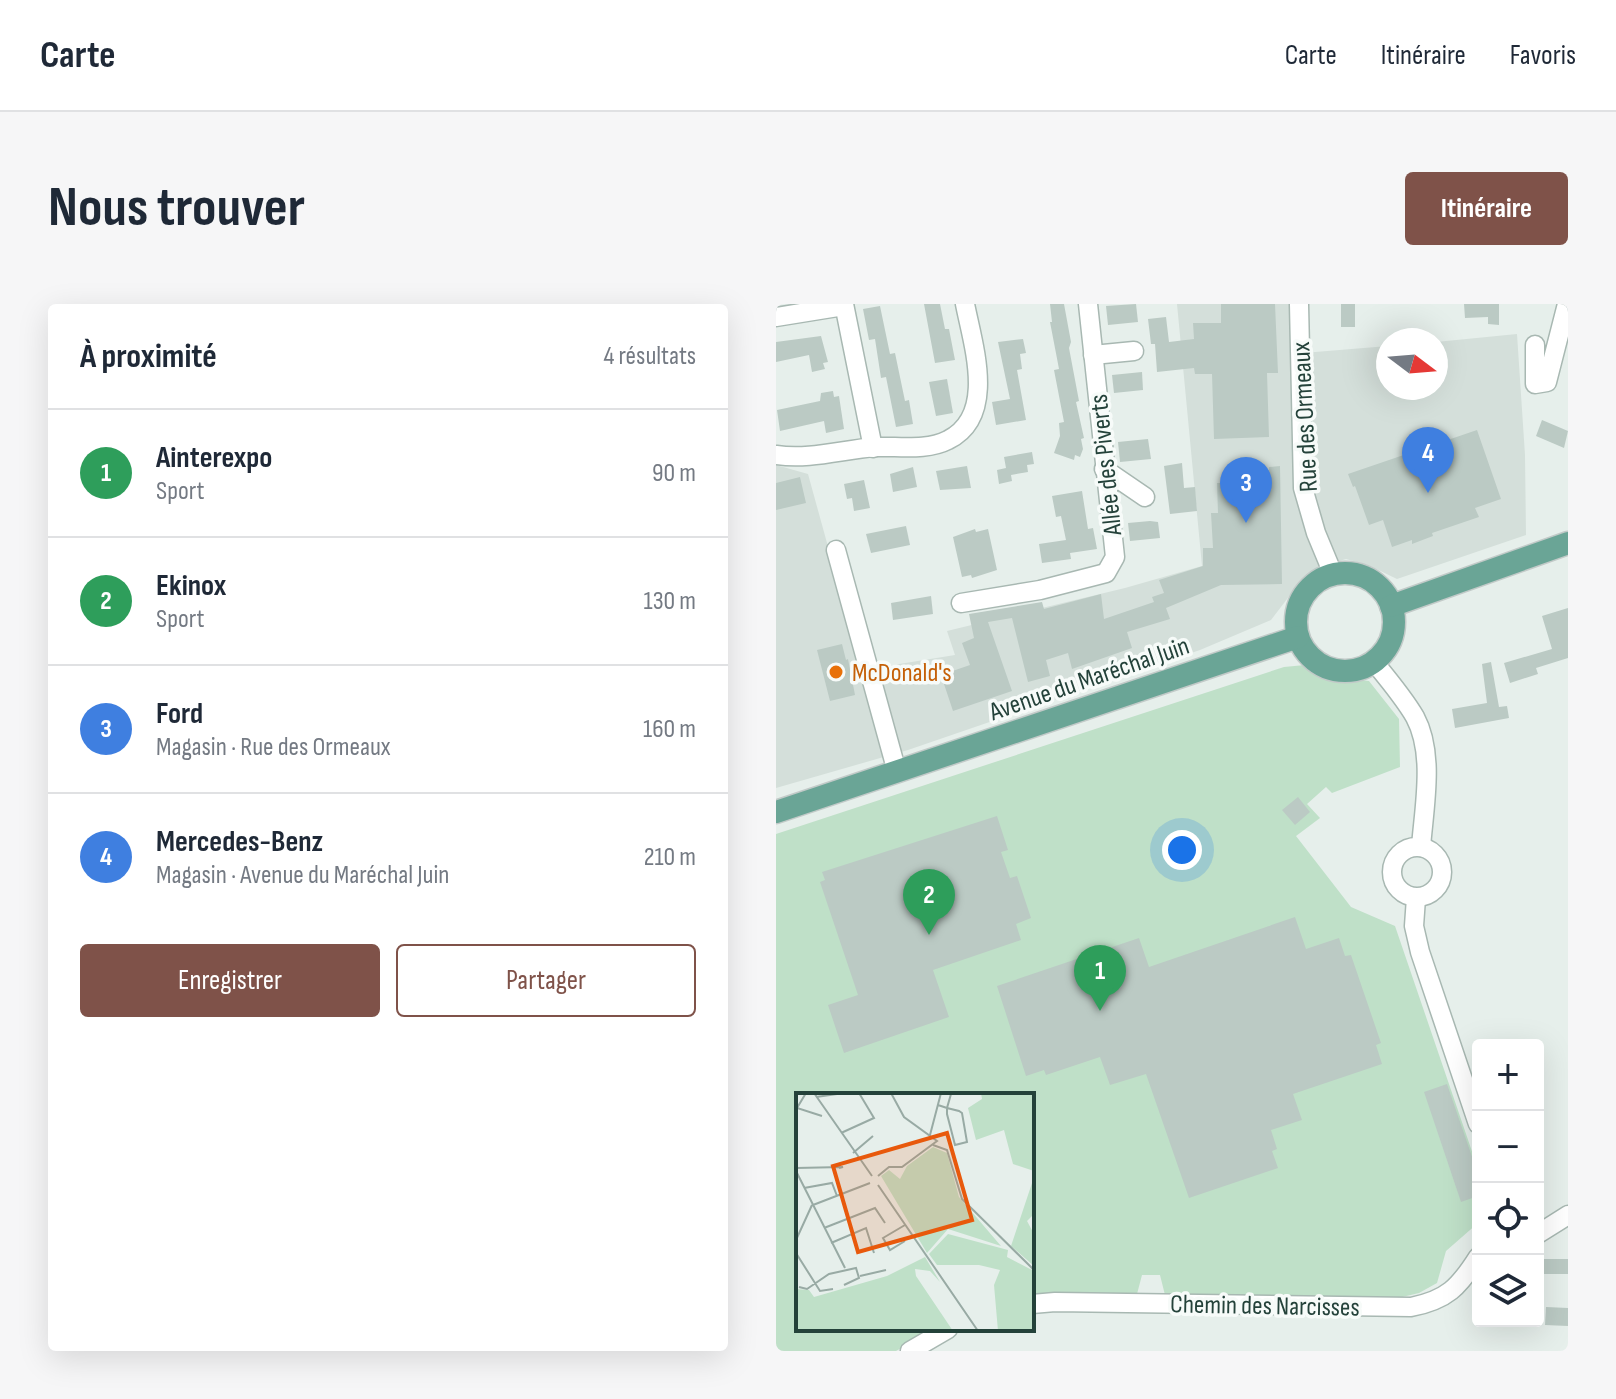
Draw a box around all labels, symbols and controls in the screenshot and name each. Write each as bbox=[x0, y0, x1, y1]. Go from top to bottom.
text: Carte bbox=[40, 33, 116, 78]
text: Carte bbox=[1285, 39, 1337, 72]
text: Itinéraire bbox=[1381, 39, 1466, 72]
text: Favoris bbox=[1510, 39, 1576, 72]
button: Itinéraire bbox=[1405, 172, 1568, 245]
text: Nous trouver bbox=[48, 175, 305, 242]
north arrow bbox=[1376, 328, 1448, 400]
text: À proximité bbox=[80, 336, 217, 377]
text: 4 résultats bbox=[604, 341, 696, 372]
street label: Rue des Ormeaux bbox=[1286, 341, 1325, 493]
street label: Allée des Piverts bbox=[1084, 393, 1129, 538]
pin: 4 bbox=[1402, 427, 1454, 493]
text: Ainterexpo bbox=[156, 440, 272, 476]
pin: 3 bbox=[1220, 457, 1272, 523]
text: 1 bbox=[101, 458, 111, 489]
text: 90 m bbox=[652, 458, 696, 489]
text: Sport bbox=[156, 476, 204, 507]
text: Ekinox bbox=[156, 568, 226, 604]
text: 2 bbox=[100, 586, 112, 617]
text: 130 m bbox=[644, 586, 696, 617]
text: Sport bbox=[156, 604, 204, 635]
street label: Avenue du Maréchal Juin bbox=[985, 631, 1193, 728]
place label: McDonald's bbox=[852, 658, 952, 689]
marker: McDonald's bbox=[827, 663, 845, 681]
text: Ford bbox=[156, 696, 203, 732]
text: 3 bbox=[100, 714, 112, 745]
text: 160 m bbox=[643, 714, 696, 745]
text: Magasin · Rue des Ormeaux bbox=[156, 732, 391, 763]
text: Mercedes-Benz bbox=[156, 824, 323, 860]
your location bbox=[1162, 830, 1202, 870]
text: 4 bbox=[100, 842, 112, 873]
text: 210 m bbox=[644, 842, 696, 873]
text: Magasin · Avenue du Maréchal Juin bbox=[156, 860, 449, 891]
pin: 2 bbox=[903, 869, 955, 935]
button: Enregistrer bbox=[80, 944, 380, 1017]
button: Partager bbox=[396, 944, 696, 1017]
pin: 1 bbox=[1074, 945, 1126, 1011]
map controls bbox=[1472, 1039, 1544, 1327]
button: + bbox=[1472, 1039, 1544, 1111]
inset map bbox=[796, 1093, 1034, 1331]
button: − bbox=[1472, 1111, 1544, 1183]
button: locate bbox=[1472, 1183, 1544, 1255]
button: layers bbox=[1472, 1255, 1544, 1327]
street label: Chemin des Narcisses bbox=[1170, 1289, 1360, 1324]

